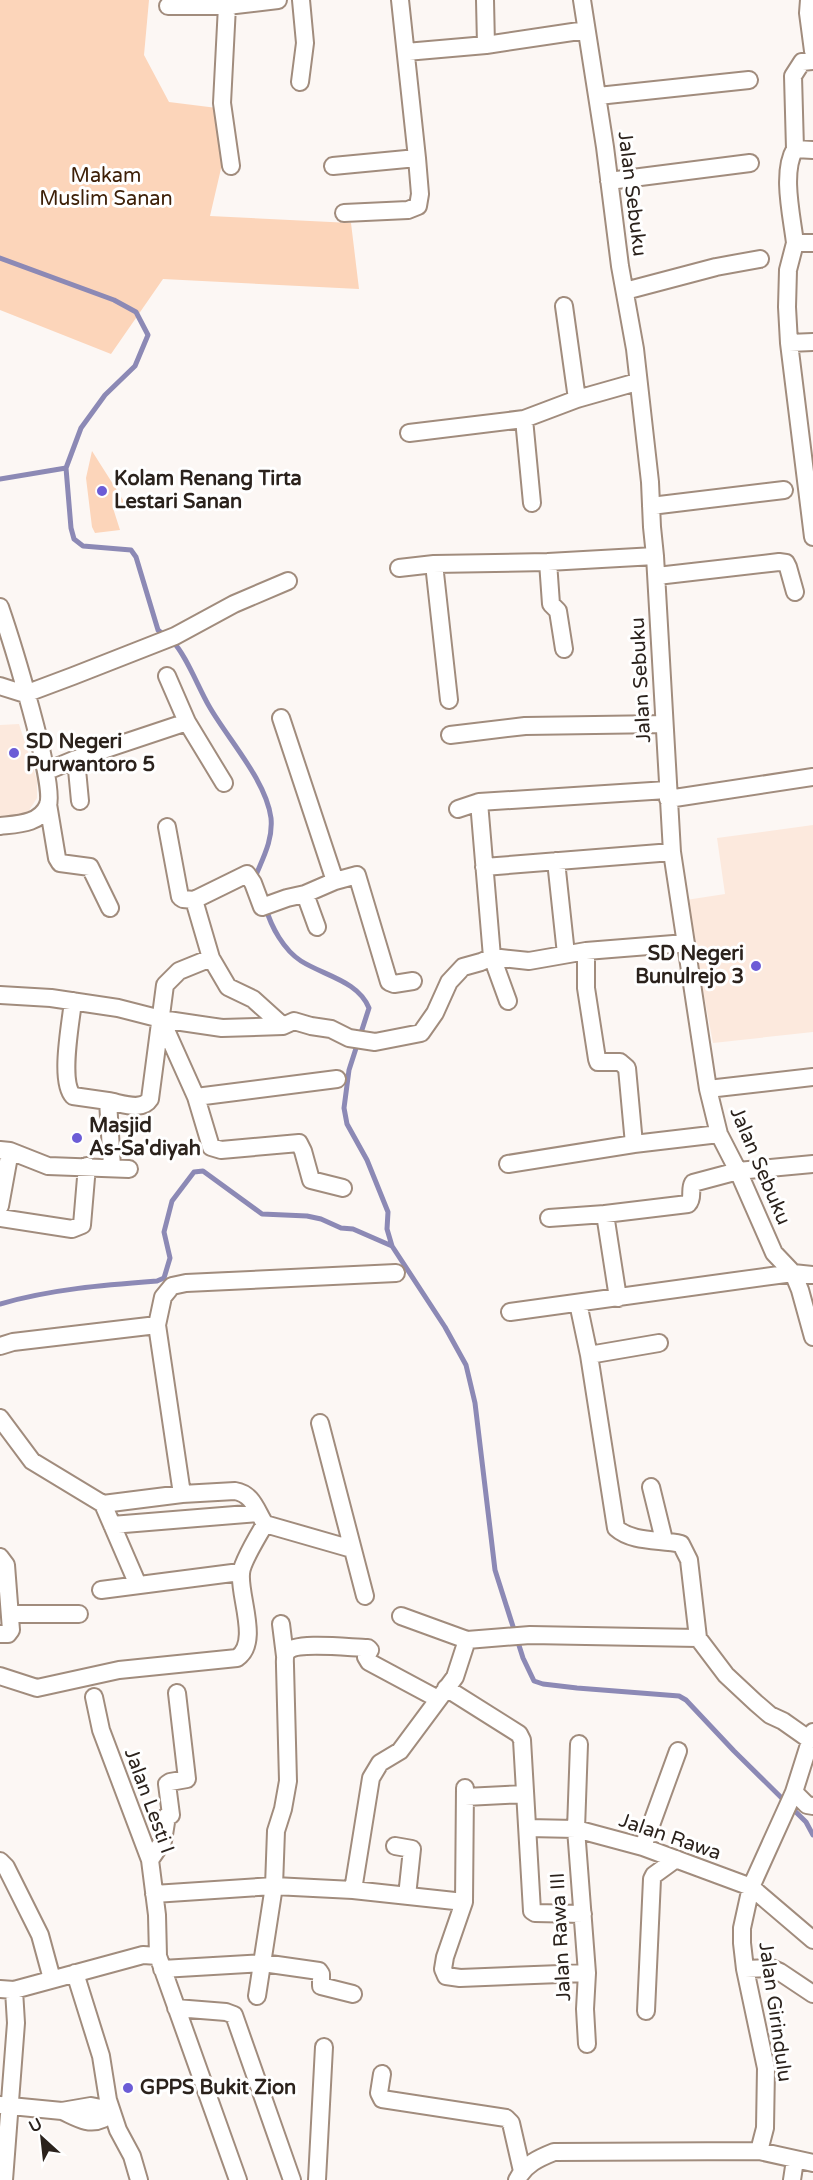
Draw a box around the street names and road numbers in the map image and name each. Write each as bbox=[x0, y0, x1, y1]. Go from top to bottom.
street label: Jalan Sebuku bbox=[612, 130, 652, 258]
street label: Jalan Sebuku bbox=[626, 617, 656, 743]
street label: Jalan Sebuku bbox=[724, 1103, 796, 1229]
street label: Jalan Lesti I bbox=[119, 1745, 179, 1857]
street label: Jalan Rawa bbox=[616, 1808, 724, 1866]
street label: Jalan Rawa III bbox=[546, 1872, 576, 2002]
street label: Jalan Girindulu bbox=[753, 1940, 797, 2084]

